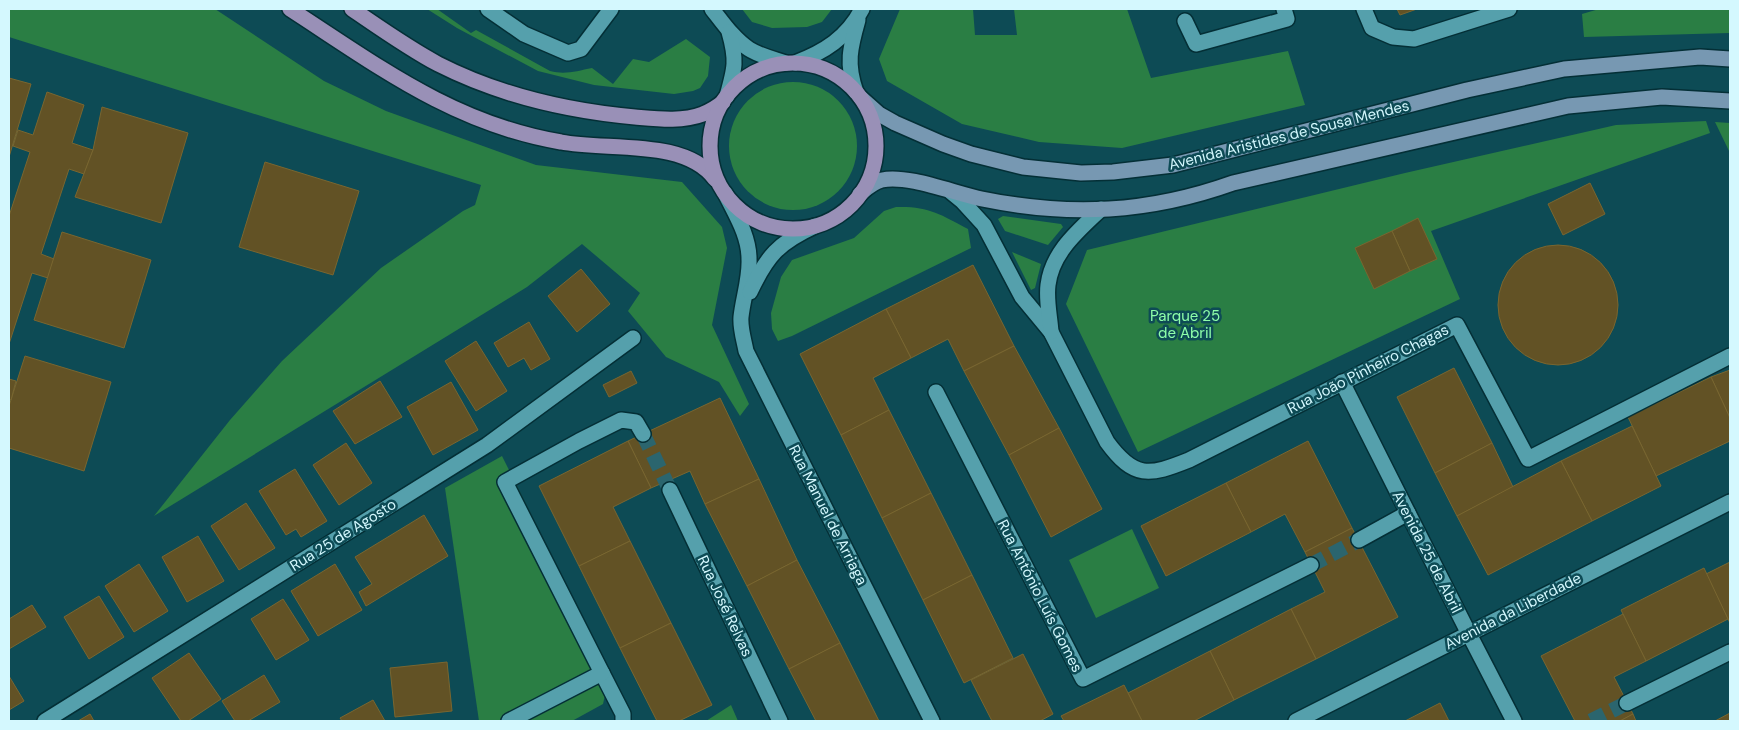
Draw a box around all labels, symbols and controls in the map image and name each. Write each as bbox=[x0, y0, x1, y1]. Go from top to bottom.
street label: Avenida Aristides de Sousa Mendes bbox=[1167, 95, 1411, 175]
park label: Parque 25 de Abril bbox=[1150, 306, 1220, 343]
street label: Rua João Pinheiro Chagas bbox=[1284, 320, 1452, 418]
street label: Rua Manuel de Arriaga bbox=[784, 442, 872, 588]
street label: Avenida 25 de Abril bbox=[1388, 488, 1466, 616]
street label: Rua 25 de Agosto bbox=[286, 494, 400, 576]
street label: Rua António Luís Gomes bbox=[993, 516, 1087, 676]
street label: Rua José Relvas bbox=[693, 552, 757, 660]
street label: Avenida da Liberdade bbox=[1441, 568, 1585, 654]

